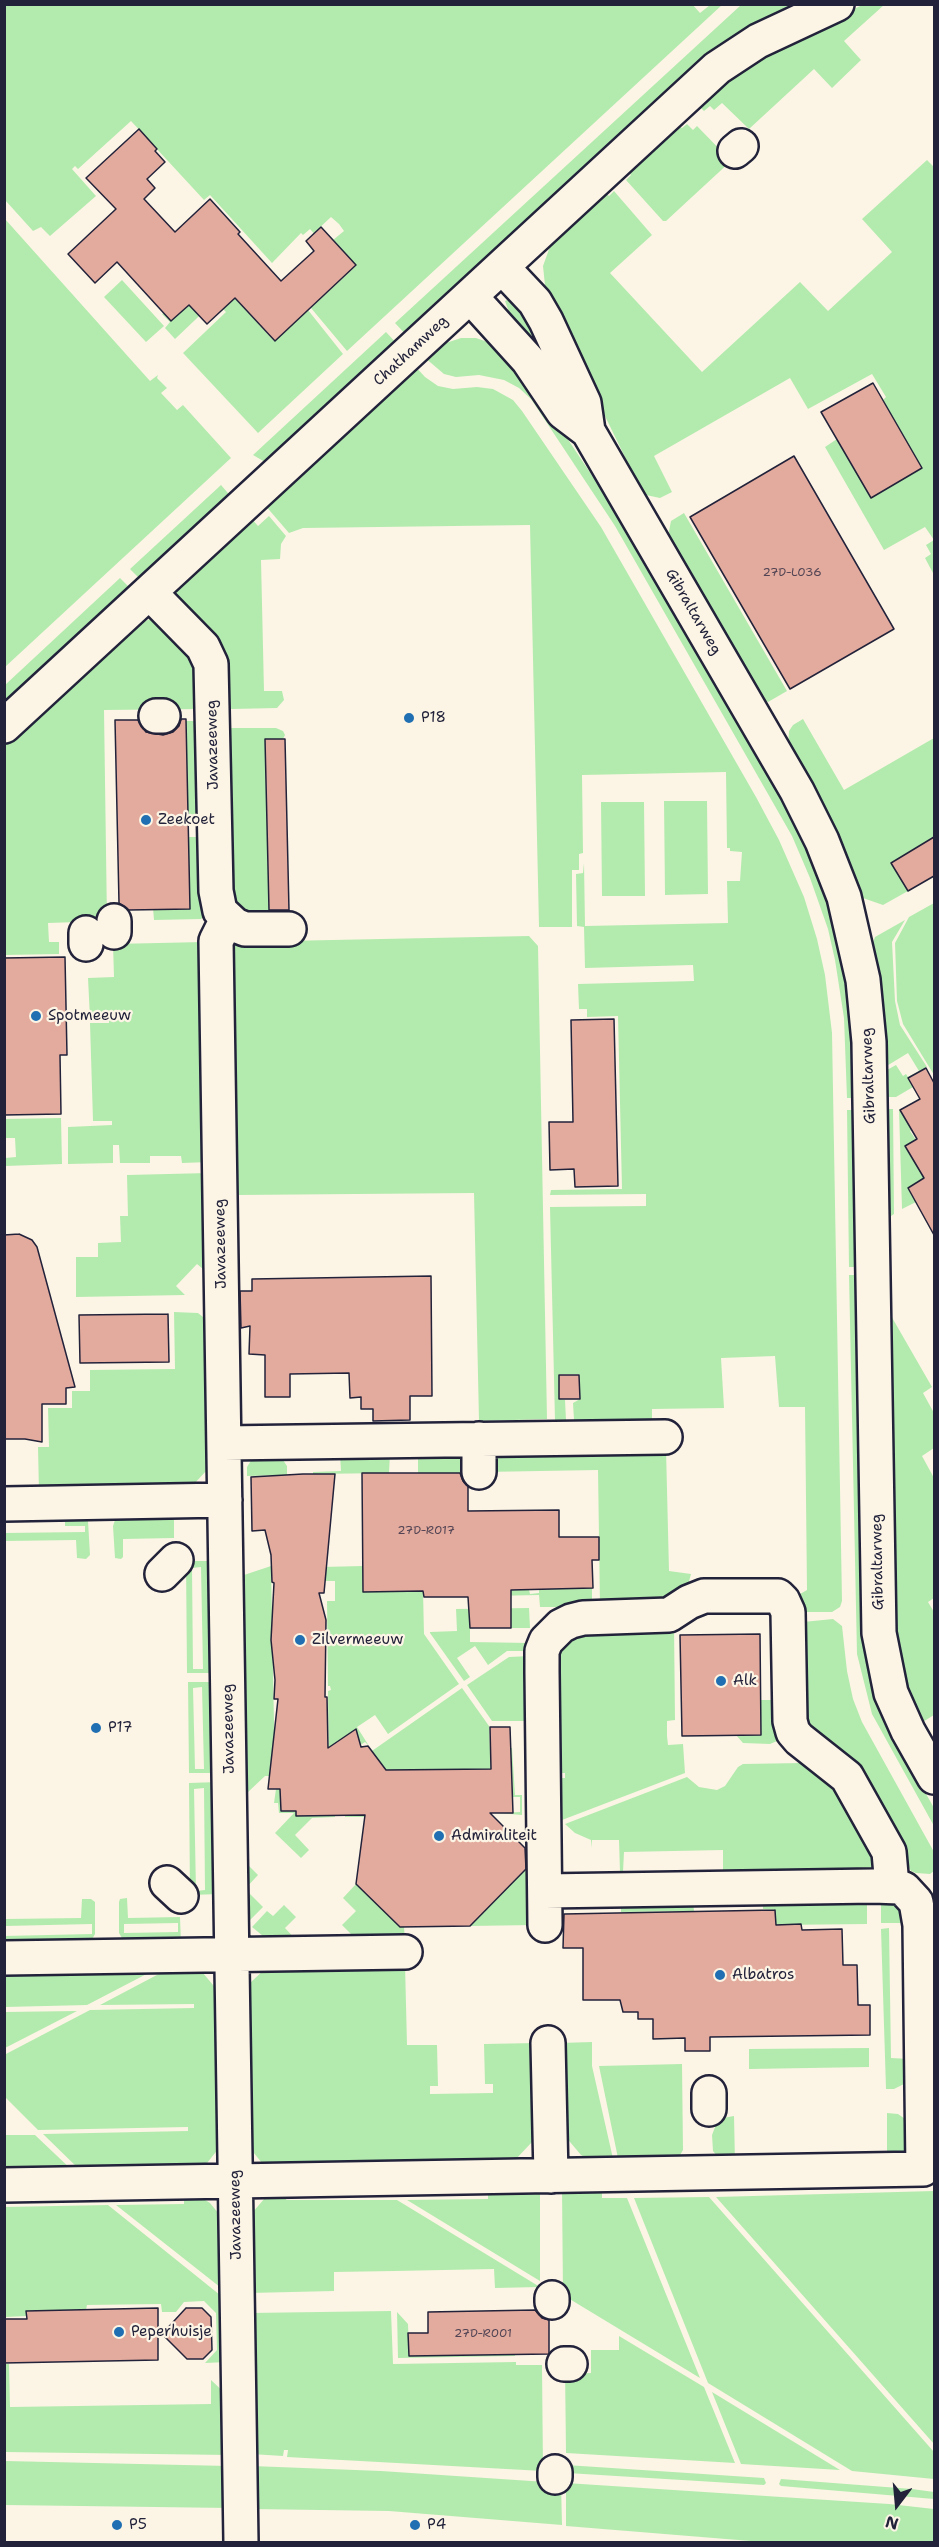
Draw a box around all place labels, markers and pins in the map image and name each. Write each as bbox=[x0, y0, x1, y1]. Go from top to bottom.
place label: P18 bbox=[421, 709, 446, 727]
marker: P18 bbox=[402, 711, 416, 725]
place label: Zeekoet bbox=[158, 811, 215, 829]
marker: Zeekoet bbox=[139, 813, 153, 827]
place label: Spotmeeuw bbox=[48, 1007, 131, 1025]
marker: Spotmeeuw bbox=[29, 1009, 43, 1023]
place label: Zilvermeeuw bbox=[312, 1631, 403, 1649]
marker: Zilvermeeuw bbox=[293, 1633, 307, 1647]
place label: Alk bbox=[733, 1672, 757, 1690]
marker: Alk bbox=[714, 1674, 728, 1688]
place label: P17 bbox=[108, 1719, 132, 1737]
marker: P17 bbox=[89, 1721, 103, 1735]
place label: Admiraliteit bbox=[451, 1827, 537, 1845]
marker: Admiraliteit bbox=[432, 1829, 446, 1843]
place label: Albatros bbox=[732, 1966, 794, 1984]
marker: Albatros bbox=[713, 1968, 727, 1982]
place label: Peperhuisje bbox=[131, 2323, 212, 2341]
marker: Peperhuisje bbox=[112, 2325, 126, 2339]
place label: P5 bbox=[129, 2516, 147, 2534]
place label: P4 bbox=[427, 2516, 446, 2534]
marker: P5 bbox=[110, 2518, 124, 2532]
marker: P4 bbox=[408, 2518, 422, 2532]

